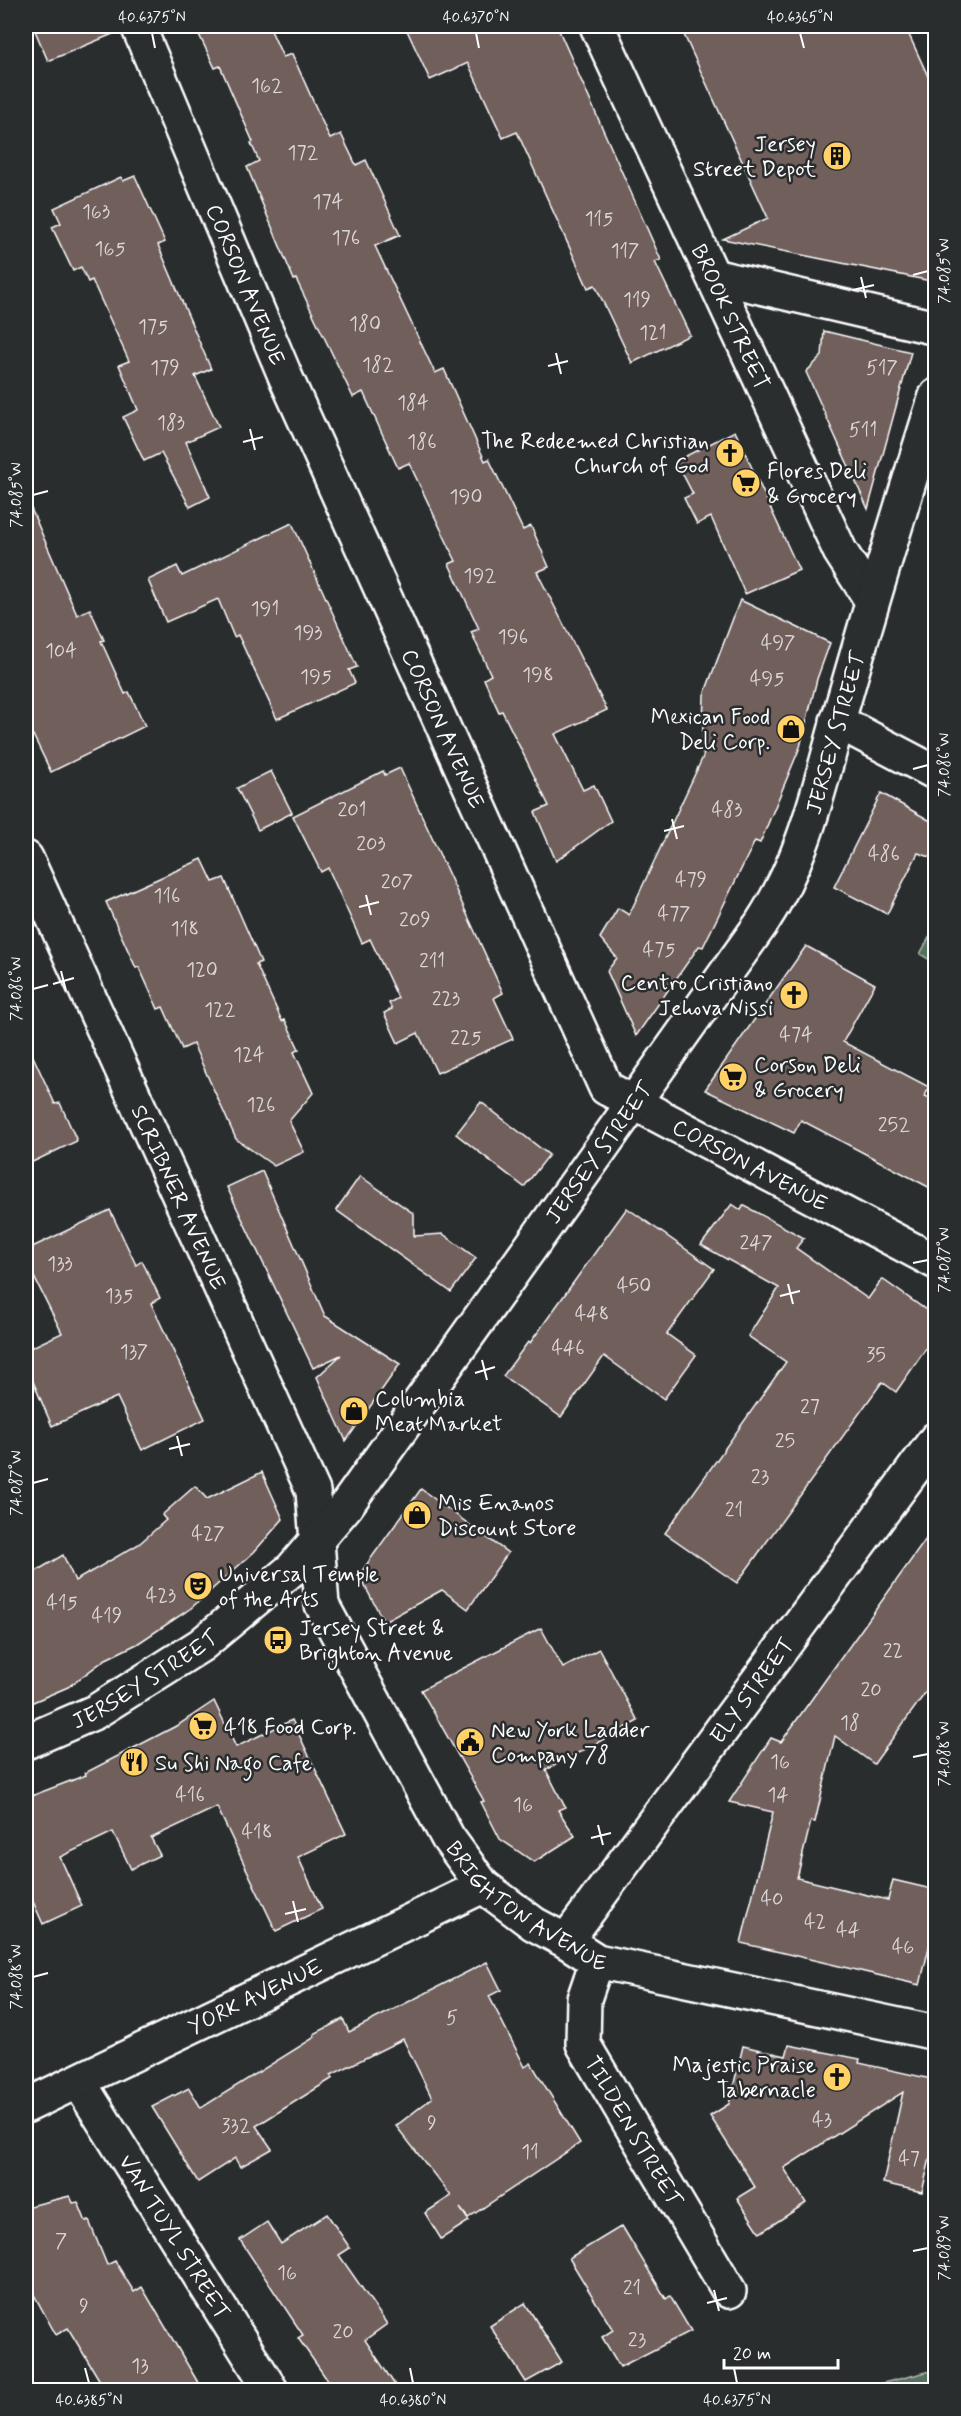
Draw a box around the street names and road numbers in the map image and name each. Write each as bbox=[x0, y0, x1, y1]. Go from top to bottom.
street label: CORSON AVENUE bbox=[198, 200, 291, 370]
street label: BROOK STREET bbox=[684, 240, 775, 394]
street label: CORSON AVENUE bbox=[394, 645, 490, 813]
street label: JERSEY STREET bbox=[800, 648, 873, 818]
street label: JERSEY STREET bbox=[540, 1076, 661, 1230]
street label: SCRIBNER AVENUE bbox=[124, 1101, 232, 1295]
street label: CORSON AVENUE bbox=[667, 1113, 832, 1219]
street label: JERSEY STREET bbox=[68, 1623, 226, 1736]
street label: ELY STREET bbox=[704, 1632, 801, 1750]
street label: BRIGHTON AVENUE bbox=[439, 1836, 609, 1979]
street label: YORK AVENUE bbox=[184, 1953, 328, 2042]
street label: TILDEN STREET bbox=[577, 2051, 688, 2213]
street label: VAN TUYL STREET bbox=[112, 2150, 236, 2325]

